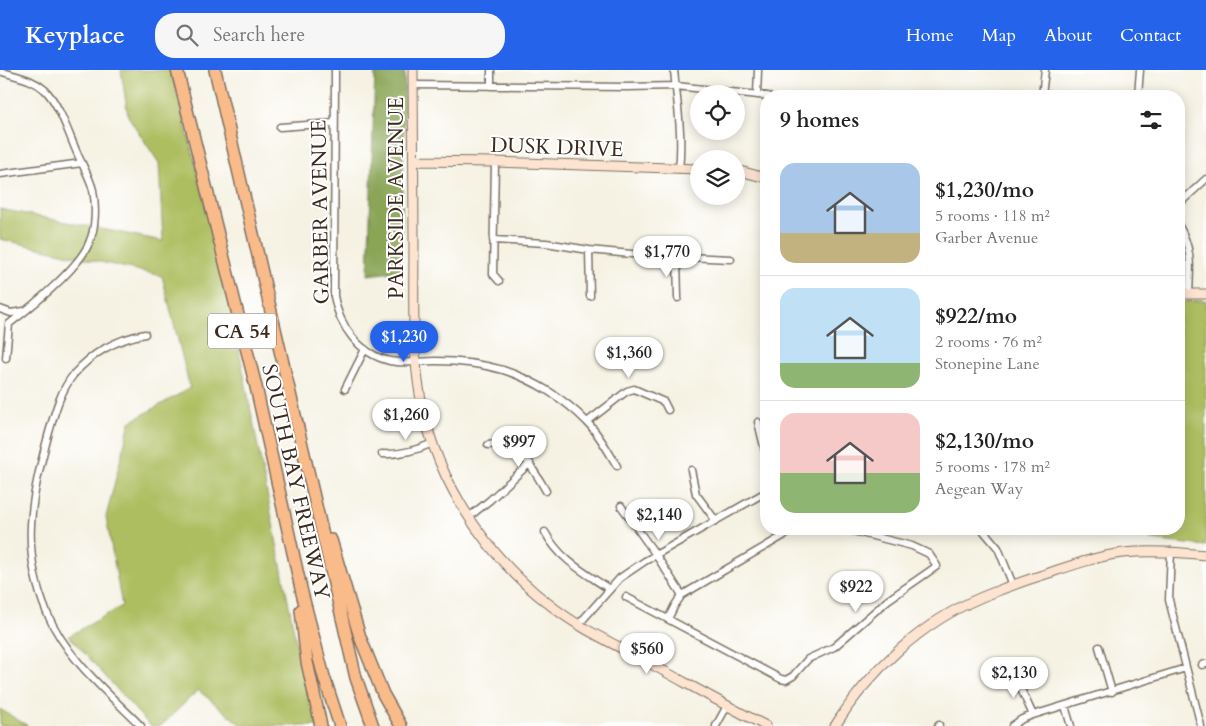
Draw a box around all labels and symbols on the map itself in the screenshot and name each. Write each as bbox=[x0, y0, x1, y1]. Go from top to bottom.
street label: PARKSIDE AVENUE bbox=[382, 97, 411, 299]
street label: GARBER AVENUE bbox=[304, 119, 337, 305]
street label: DUSK DRIVE bbox=[490, 131, 624, 164]
pin: $1,770 bbox=[626, 236, 708, 278]
road number: CA 54 bbox=[208, 314, 276, 348]
pin: $1,230 bbox=[363, 320, 445, 363]
pin: $1,360 bbox=[588, 336, 670, 379]
street label: SOUTH BAY FREEWAY bbox=[254, 361, 337, 603]
pin: $1,260 bbox=[365, 398, 447, 441]
pin: $997 bbox=[489, 426, 549, 468]
pin: $2,140 bbox=[618, 498, 700, 541]
pin: $922 bbox=[826, 570, 886, 613]
pin: $560 bbox=[617, 632, 677, 675]
pin: $2,130 bbox=[973, 656, 1055, 699]

